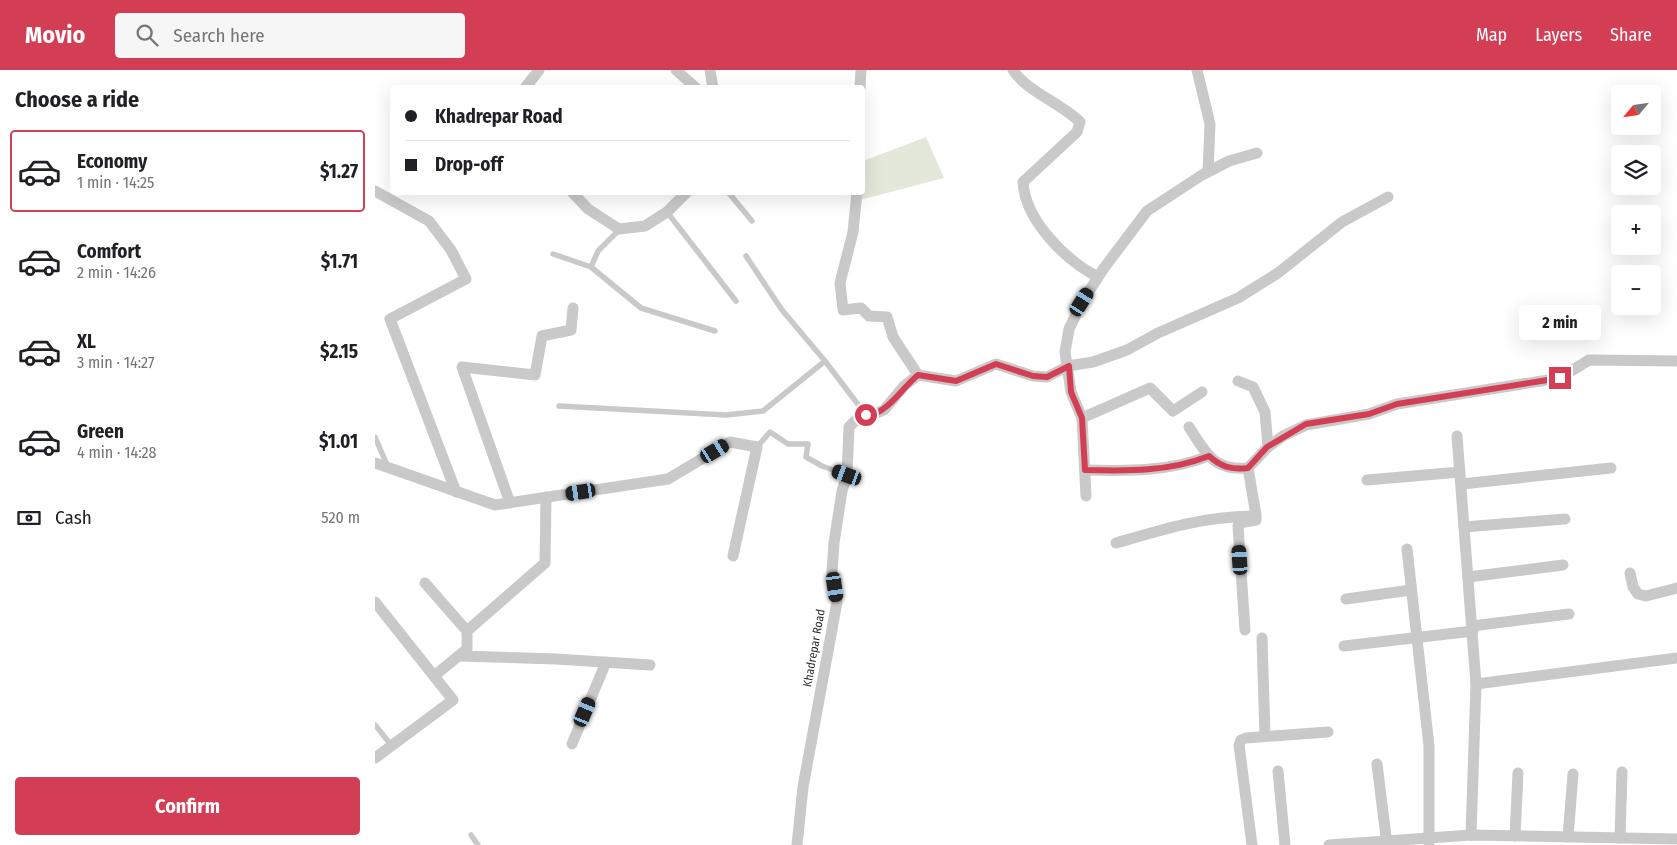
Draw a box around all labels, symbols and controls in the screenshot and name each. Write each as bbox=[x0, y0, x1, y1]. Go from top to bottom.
search box bbox=[115, 13, 465, 58]
text: Movio bbox=[25, 21, 85, 49]
icon: search bbox=[133, 21, 161, 49]
text: Search here bbox=[173, 24, 265, 47]
text: Map bbox=[1476, 24, 1507, 46]
text: Layers bbox=[1535, 24, 1582, 46]
text: Share bbox=[1610, 24, 1652, 46]
north arrow bbox=[1611, 85, 1661, 135]
map controls bbox=[1611, 85, 1661, 315]
text: Choose a ride bbox=[15, 86, 139, 113]
text: Khadrepar Road bbox=[435, 105, 563, 128]
button: layers bbox=[1611, 145, 1661, 195]
icon: car bbox=[17, 149, 62, 194]
text: Economy bbox=[77, 150, 147, 173]
text: Drop-off bbox=[435, 153, 503, 176]
text: $1.27 bbox=[320, 160, 358, 183]
text: 1 min · 14:25 bbox=[77, 173, 154, 192]
button: + bbox=[1611, 205, 1661, 255]
icon: car bbox=[17, 239, 62, 284]
text: Comfort bbox=[77, 240, 141, 263]
text: $1.71 bbox=[321, 250, 358, 273]
text: 2 min · 14:26 bbox=[77, 263, 156, 282]
button: − bbox=[1611, 265, 1661, 315]
car bbox=[1067, 285, 1096, 319]
callout: 2 min bbox=[1519, 306, 1601, 340]
text: 2 min bbox=[1542, 313, 1578, 332]
icon: car bbox=[17, 329, 62, 374]
text: XL bbox=[77, 330, 96, 353]
text: $2.15 bbox=[320, 340, 358, 363]
text: 3 min · 14:27 bbox=[77, 353, 154, 372]
route end bbox=[1549, 367, 1571, 389]
route start bbox=[855, 404, 877, 426]
icon: car bbox=[17, 419, 62, 464]
text: Green bbox=[77, 420, 124, 443]
text: $1.01 bbox=[319, 430, 358, 453]
car bbox=[698, 437, 731, 465]
text: 4 min · 14:28 bbox=[77, 443, 157, 462]
car bbox=[830, 463, 863, 487]
car bbox=[565, 482, 596, 502]
icon: cash bbox=[15, 504, 43, 532]
text: Cash bbox=[55, 506, 92, 529]
text: 520 m bbox=[321, 508, 360, 527]
car bbox=[1231, 545, 1248, 575]
car bbox=[825, 571, 844, 603]
street label: Khadrepar Road bbox=[800, 608, 828, 688]
car bbox=[572, 695, 597, 729]
button: Confirm bbox=[15, 777, 360, 835]

